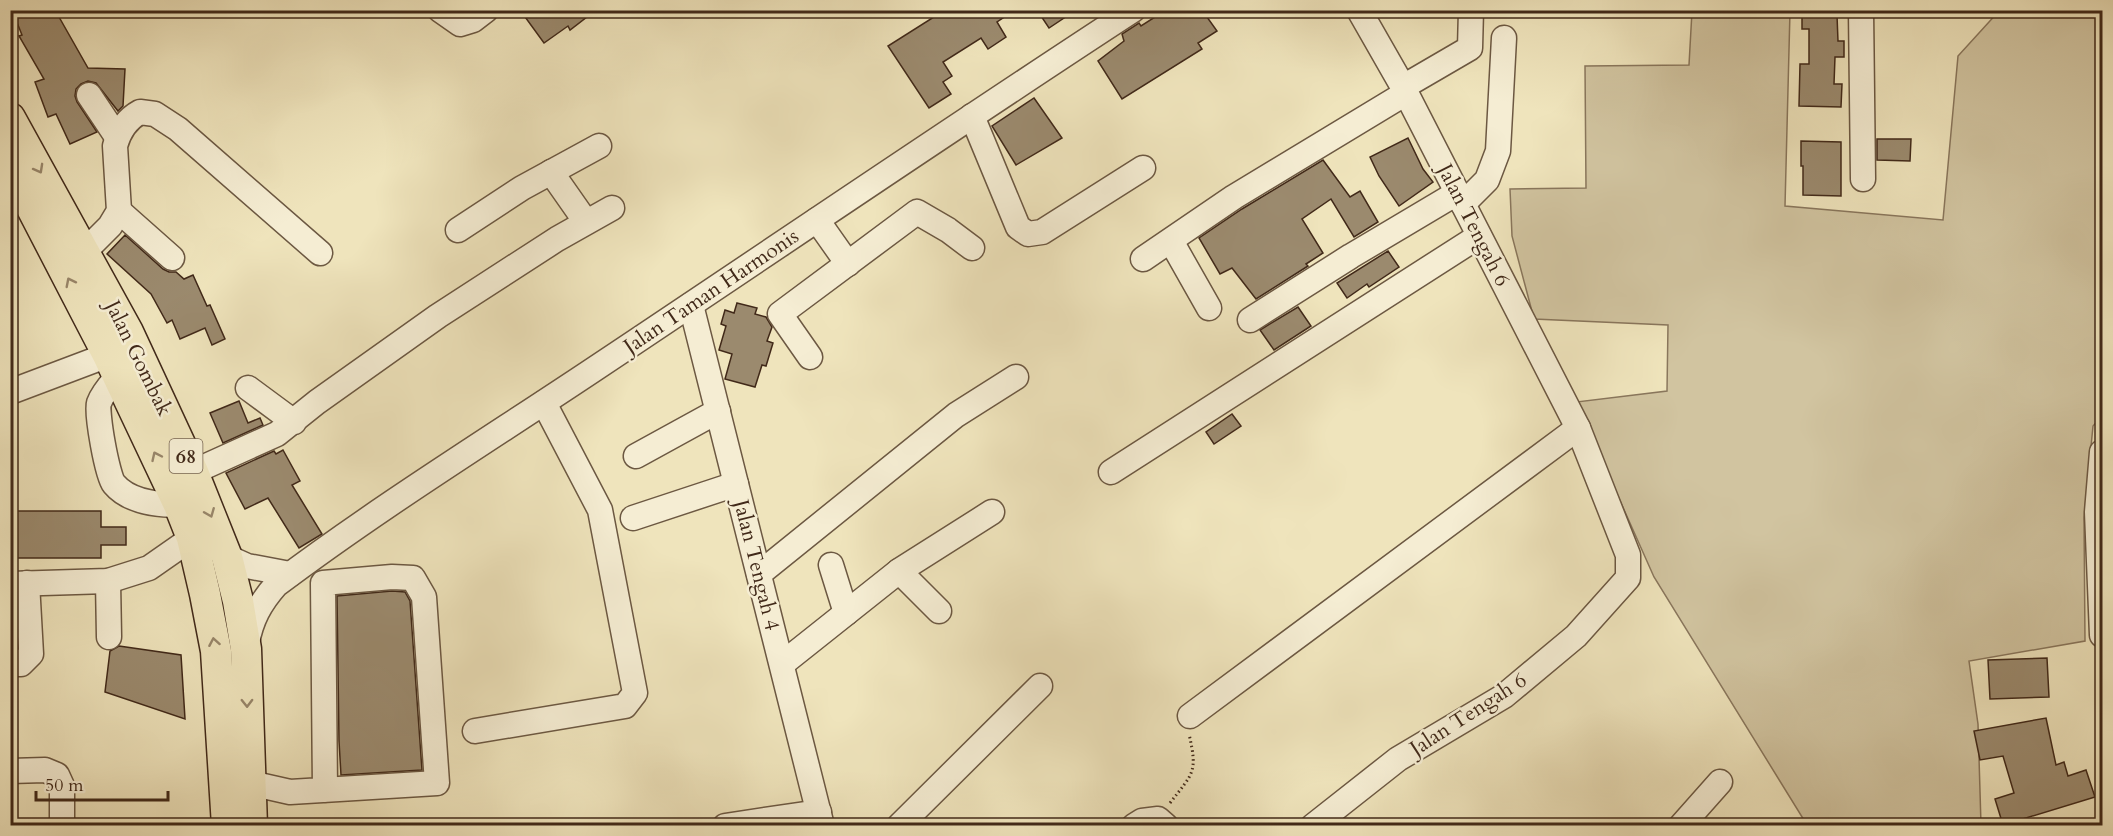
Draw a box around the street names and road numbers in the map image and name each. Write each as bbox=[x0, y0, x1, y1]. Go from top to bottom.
street label: Jalan Tengah 6 bbox=[1429, 156, 1517, 291]
street label: Jalan Taman Harmonis bbox=[616, 222, 805, 363]
street label: Jalan Gombak bbox=[97, 293, 179, 422]
road number: 68 bbox=[170, 439, 202, 473]
street label: Jalan Tengah 4 bbox=[726, 494, 787, 634]
street label: Jalan Tengah 6 bbox=[1402, 666, 1532, 765]

